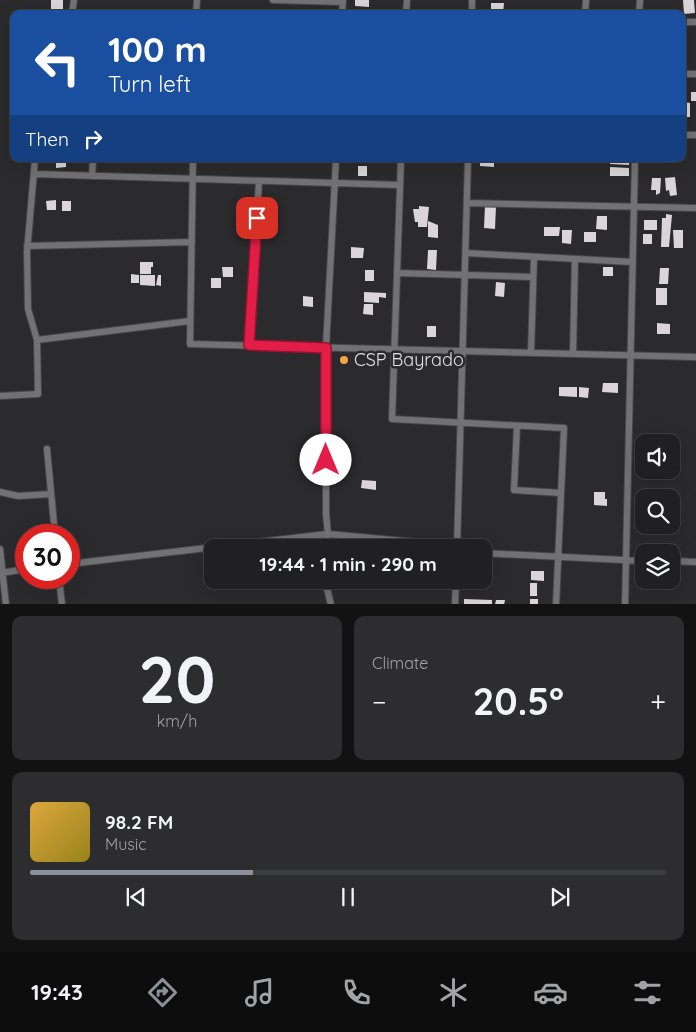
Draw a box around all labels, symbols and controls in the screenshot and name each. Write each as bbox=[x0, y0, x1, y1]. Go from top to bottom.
text: 100 m bbox=[108, 27, 207, 71]
icon: left bbox=[25, 30, 90, 95]
text: Turn left bbox=[108, 70, 191, 98]
icon: right bbox=[79, 125, 107, 153]
text: Then bbox=[25, 127, 69, 151]
pin bbox=[236, 197, 278, 239]
icon: arrive bbox=[243, 204, 271, 232]
place label: CSP Bayrado bbox=[354, 348, 464, 371]
marker: CSP Bayrado bbox=[338, 354, 350, 366]
position arrow bbox=[299, 433, 351, 485]
map controls bbox=[635, 434, 680, 589]
button: sound bbox=[635, 434, 680, 479]
button: search bbox=[635, 489, 680, 534]
speed limit sign: 30 bbox=[15, 524, 80, 589]
button: layers bbox=[635, 544, 680, 589]
text: 19:44 · 1 min · 290 m bbox=[259, 552, 437, 576]
text: 20 bbox=[139, 638, 215, 719]
text: Climate bbox=[372, 653, 428, 673]
text: 20.5° bbox=[473, 677, 564, 725]
text: − bbox=[372, 684, 387, 719]
text: + bbox=[650, 684, 666, 719]
text: km/h bbox=[157, 711, 197, 731]
text: 98.2 FM bbox=[105, 810, 173, 834]
text: Music bbox=[105, 834, 147, 854]
icon: previous bbox=[122, 883, 150, 911]
icon: pause bbox=[334, 883, 362, 911]
icon: next bbox=[546, 883, 574, 911]
icon: directions bbox=[145, 975, 180, 1010]
icon: music bbox=[242, 975, 277, 1010]
icon: phone bbox=[339, 975, 374, 1010]
icon: climate bbox=[436, 975, 471, 1010]
icon: car bbox=[533, 975, 568, 1010]
icon: filters bbox=[630, 975, 665, 1010]
text: 19:43 bbox=[31, 978, 83, 1006]

